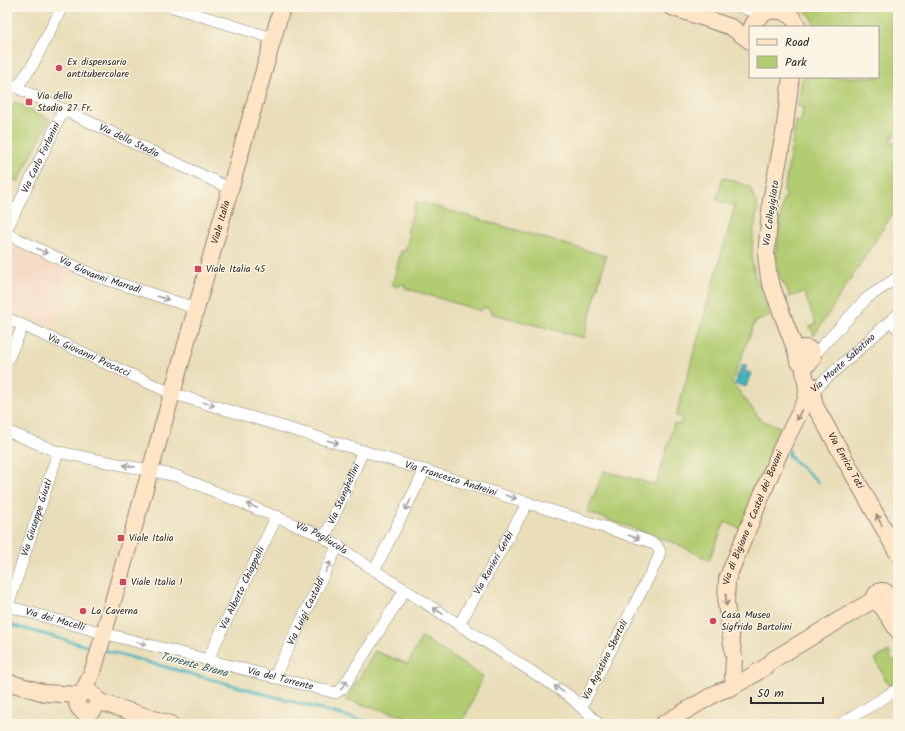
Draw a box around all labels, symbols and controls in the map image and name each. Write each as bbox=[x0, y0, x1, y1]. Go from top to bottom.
legend bbox=[749, 26, 879, 78]
text: Road bbox=[785, 33, 810, 52]
text: Park bbox=[785, 53, 807, 72]
place label: Ex dispensario antitubercolare bbox=[67, 54, 129, 82]
marker: Ex dispensario antitubercolare bbox=[54, 63, 64, 73]
place label: Via dello Stadio 27 Fr. bbox=[37, 88, 92, 116]
marker: Via dello Stadio 27 Fr. bbox=[24, 97, 34, 107]
street label: Via Carlo Forlanini bbox=[17, 119, 65, 196]
street label: Via dello Stadio bbox=[96, 120, 162, 162]
street label: Via Collegigliato bbox=[758, 179, 784, 247]
street label: Viale Italia bbox=[207, 198, 235, 246]
one-way arrow bbox=[36, 248, 48, 255]
street label: Via Giovanni Marradi bbox=[56, 252, 144, 298]
place label: Viale Italia 45 bbox=[206, 261, 266, 277]
marker: Viale Italia 45 bbox=[193, 264, 203, 274]
one-way arrow bbox=[157, 295, 170, 302]
street label: Via Monte Sabotino bbox=[807, 329, 880, 397]
street label: Via Giovanni Procacci bbox=[45, 330, 133, 382]
one-way arrow bbox=[202, 401, 215, 408]
one-way arrow bbox=[795, 409, 802, 421]
street label: Via Enrico Toti bbox=[823, 429, 868, 492]
one-way arrow bbox=[326, 439, 339, 446]
street label: Via di Bigiano e Castel dei Bovani bbox=[719, 448, 788, 585]
street label: Via Francesco Andreini bbox=[403, 457, 499, 501]
street label: Via Stanghellini bbox=[323, 460, 365, 527]
one-way arrow bbox=[123, 462, 136, 470]
street label: Via Giuseppe Giusti bbox=[17, 476, 57, 558]
one-way arrow bbox=[504, 494, 517, 501]
one-way arrow bbox=[403, 499, 411, 511]
one-way arrow bbox=[247, 502, 259, 510]
one-way arrow bbox=[874, 514, 882, 526]
street label: Via Pagliucola bbox=[293, 518, 351, 559]
street label: Via Ranieri Gerbi bbox=[470, 528, 518, 598]
place label: Viale Italia bbox=[129, 530, 174, 546]
marker: Viale Italia bbox=[116, 533, 126, 543]
one-way arrow bbox=[628, 534, 641, 541]
street label: Via Alberto Chiappelli bbox=[215, 543, 269, 632]
one-way arrow bbox=[325, 562, 332, 574]
place label: Viale Italia 1 bbox=[131, 574, 183, 590]
street label: Via Luigi Castaldi bbox=[283, 574, 330, 648]
marker: Viale Italia 1 bbox=[118, 577, 128, 587]
one-way arrow bbox=[722, 593, 729, 606]
place label: La Caverna bbox=[91, 603, 138, 619]
street label: Via dei Macelli bbox=[24, 604, 87, 636]
marker: La Caverna bbox=[78, 606, 88, 616]
one-way arrow bbox=[433, 607, 444, 615]
place label: Casa Museo Sigfrido Bartolini bbox=[721, 607, 792, 635]
marker: Casa Museo Sigfrido Bartolini bbox=[708, 616, 718, 626]
street label: Via Agostino Sbertoli bbox=[578, 617, 632, 703]
one-way arrow bbox=[134, 640, 147, 647]
water label: Torrente Brana bbox=[158, 647, 231, 683]
street label: Via del Torrente bbox=[246, 663, 315, 695]
one-way arrow bbox=[341, 679, 349, 691]
scale bar bbox=[751, 679, 823, 705]
text: 50 m bbox=[757, 684, 784, 703]
one-way arrow bbox=[554, 685, 565, 693]

